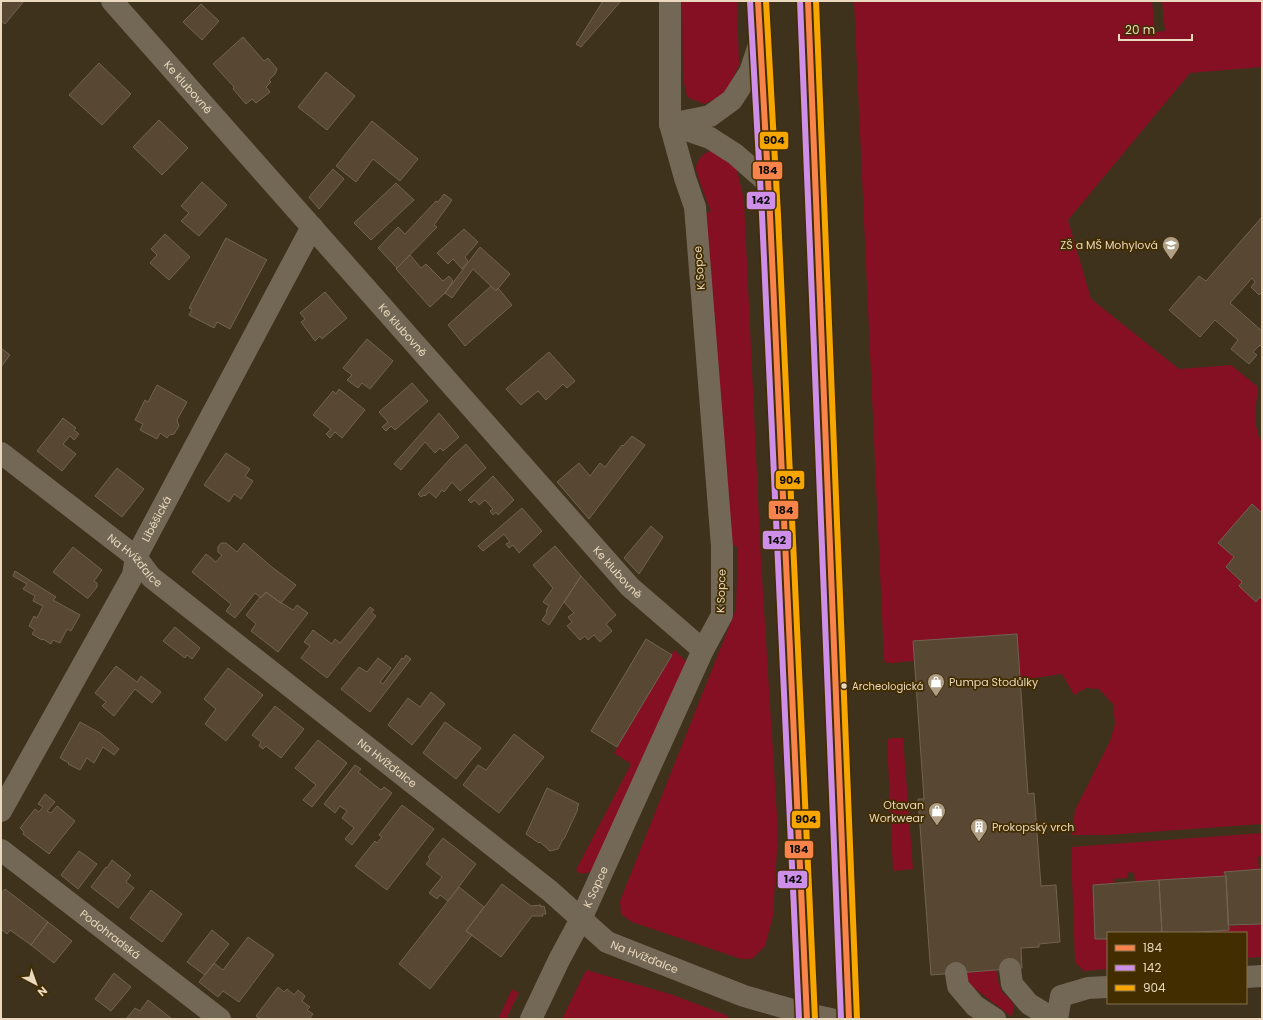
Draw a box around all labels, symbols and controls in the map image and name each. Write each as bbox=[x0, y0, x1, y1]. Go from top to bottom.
scale bar bbox=[1119, 16, 1192, 42]
text: 20 m bbox=[1125, 21, 1155, 38]
street label: Ke klubovně bbox=[160, 57, 216, 117]
line badge: 904 bbox=[759, 131, 789, 150]
text: 904 bbox=[763, 132, 785, 148]
line badge: 184 bbox=[752, 161, 783, 180]
text: 184 bbox=[759, 162, 778, 178]
line badge: 142 bbox=[746, 191, 776, 210]
text: 142 bbox=[752, 192, 770, 208]
school or university icon: ZŠ a MŠ Mohylová bbox=[1161, 235, 1181, 260]
place label: ZŠ a MŠ Mohylová bbox=[1060, 237, 1158, 253]
street label: K Sopce bbox=[689, 245, 709, 291]
street label: Ke klubovně bbox=[375, 300, 431, 360]
line badge: 904 bbox=[775, 470, 805, 490]
text: 904 bbox=[779, 472, 801, 488]
street label: Liběšická bbox=[138, 493, 175, 545]
line badge: 184 bbox=[768, 500, 799, 520]
text: 184 bbox=[775, 502, 794, 518]
street label: Na Hvížďalce bbox=[104, 530, 166, 591]
line badge: 142 bbox=[762, 530, 792, 550]
text: 142 bbox=[768, 532, 786, 548]
street label: Ke klubovně bbox=[589, 543, 646, 602]
street label: K Sopce bbox=[712, 569, 730, 613]
shop icon: Pumpa Stodůlky bbox=[926, 672, 946, 697]
place label: Pumpa Stodůlky bbox=[949, 674, 1039, 690]
place label: Archeologická bbox=[852, 679, 924, 694]
marker: Archeologická bbox=[839, 681, 849, 691]
street label: Na Hvížďalce bbox=[354, 734, 420, 791]
place label: Otavan Workwear bbox=[869, 797, 924, 826]
shop icon: Otavan Workwear bbox=[927, 801, 947, 826]
line badge: 904 bbox=[791, 810, 821, 829]
text: 904 bbox=[795, 811, 817, 827]
building icon: Prokopský vrch bbox=[969, 817, 989, 842]
place label: Prokopský vrch bbox=[992, 819, 1074, 835]
line badge: 184 bbox=[784, 840, 814, 859]
text: 184 bbox=[790, 841, 809, 857]
street label: K Sopce bbox=[579, 863, 612, 910]
line badge: 142 bbox=[777, 870, 808, 889]
text: 142 bbox=[784, 871, 802, 887]
street label: Podohradská bbox=[77, 906, 144, 963]
legend bbox=[1107, 932, 1247, 1004]
street label: Na Hvížďalce bbox=[608, 936, 681, 977]
text: 184 bbox=[1143, 939, 1162, 956]
text: 142 bbox=[1143, 959, 1161, 976]
north arrow bbox=[16, 964, 56, 1004]
text: 904 bbox=[1143, 979, 1166, 996]
text: N bbox=[34, 983, 51, 1000]

